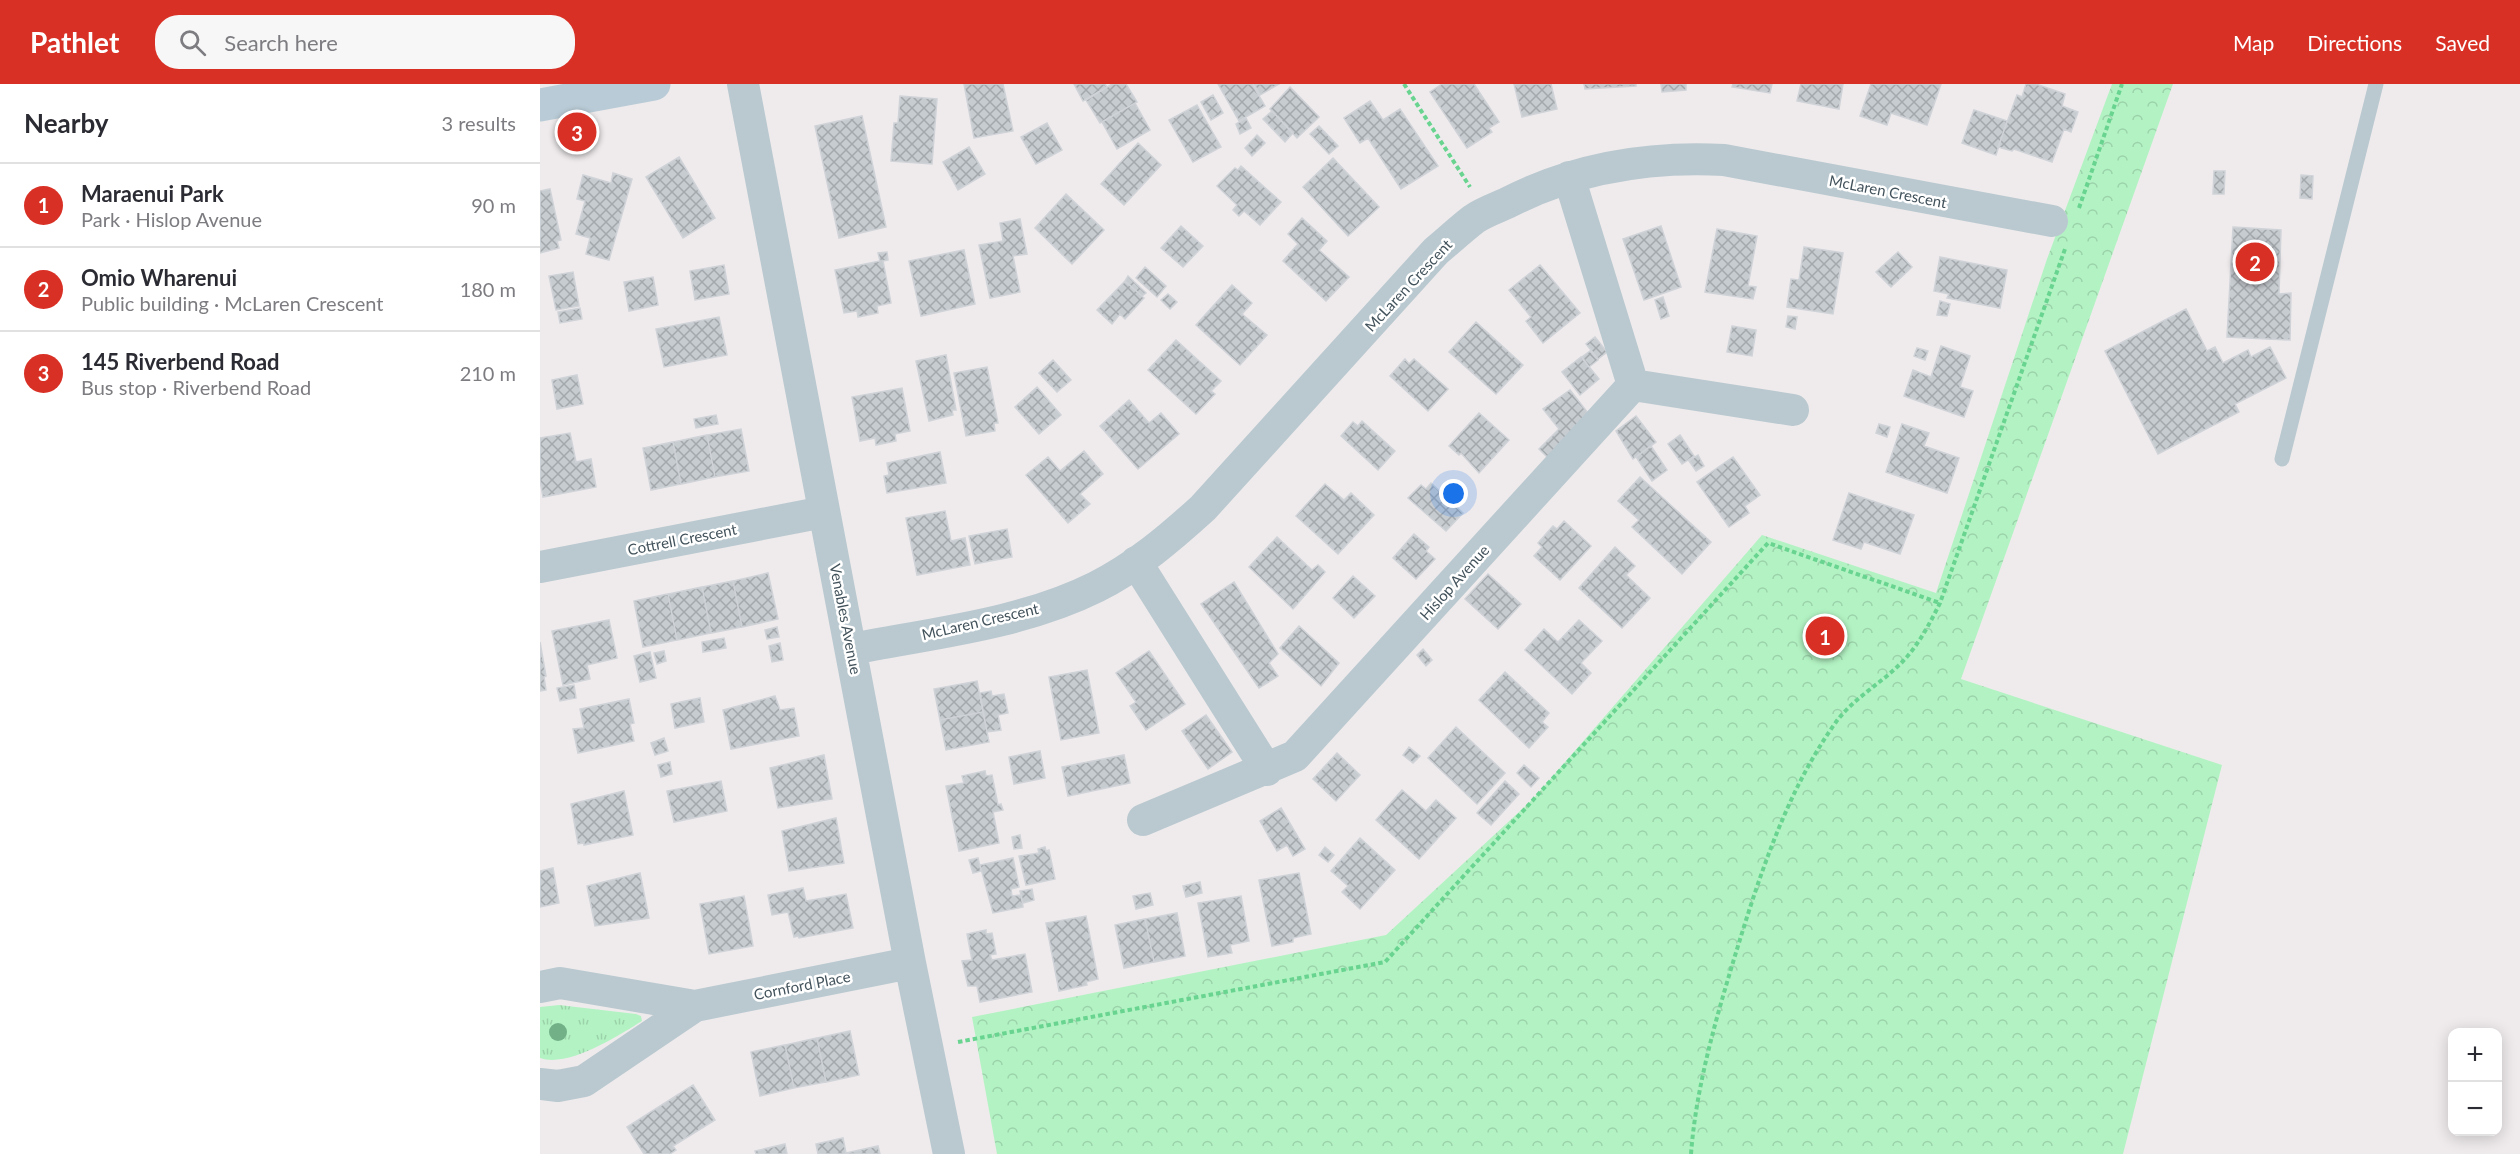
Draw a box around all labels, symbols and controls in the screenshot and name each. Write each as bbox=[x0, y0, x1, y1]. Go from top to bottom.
search box bbox=[155, 15, 575, 69]
text: Pathlet bbox=[30, 25, 119, 59]
icon: search bbox=[176, 26, 209, 59]
text: Search here bbox=[224, 29, 338, 56]
text: Map bbox=[2233, 30, 2274, 55]
text: Directions bbox=[2307, 30, 2402, 55]
text: Saved bbox=[2435, 30, 2490, 55]
text: Nearby bbox=[24, 107, 109, 139]
pin: 3 bbox=[558, 110, 597, 154]
text: 3 results bbox=[441, 111, 516, 135]
street label: McLaren Crescent bbox=[1828, 171, 1949, 211]
text: Maraenui Park bbox=[81, 180, 224, 207]
text: 1 bbox=[38, 193, 49, 217]
text: 90 m bbox=[471, 193, 516, 217]
text: Park · Hislop Avenue bbox=[81, 207, 262, 231]
street label: McLaren Crescent bbox=[1361, 235, 1456, 335]
pin: 2 bbox=[2236, 240, 2274, 285]
text: Omio Wharenui bbox=[81, 264, 237, 291]
text: 2 bbox=[38, 277, 49, 301]
text: 180 m bbox=[460, 277, 516, 301]
text: Public building · McLaren Crescent bbox=[81, 291, 383, 315]
text: 145 Riverbend Road bbox=[81, 348, 280, 375]
text: 3 bbox=[38, 361, 49, 385]
text: 210 m bbox=[460, 361, 516, 385]
text: Bus stop · Riverbend Road bbox=[81, 375, 311, 399]
your location bbox=[1439, 479, 1468, 508]
street label: Cottrell Crescent bbox=[626, 519, 739, 558]
street label: Hislop Avenue bbox=[1416, 541, 1492, 623]
street label: Venables Avenue bbox=[826, 562, 866, 676]
street label: McLaren Crescent bbox=[920, 599, 1041, 643]
pin: 1 bbox=[1806, 614, 1844, 658]
street label: Cornford Place bbox=[752, 967, 852, 1003]
map controls bbox=[2448, 1028, 2502, 1136]
button: + bbox=[2448, 1028, 2502, 1082]
button: − bbox=[2448, 1082, 2502, 1136]

